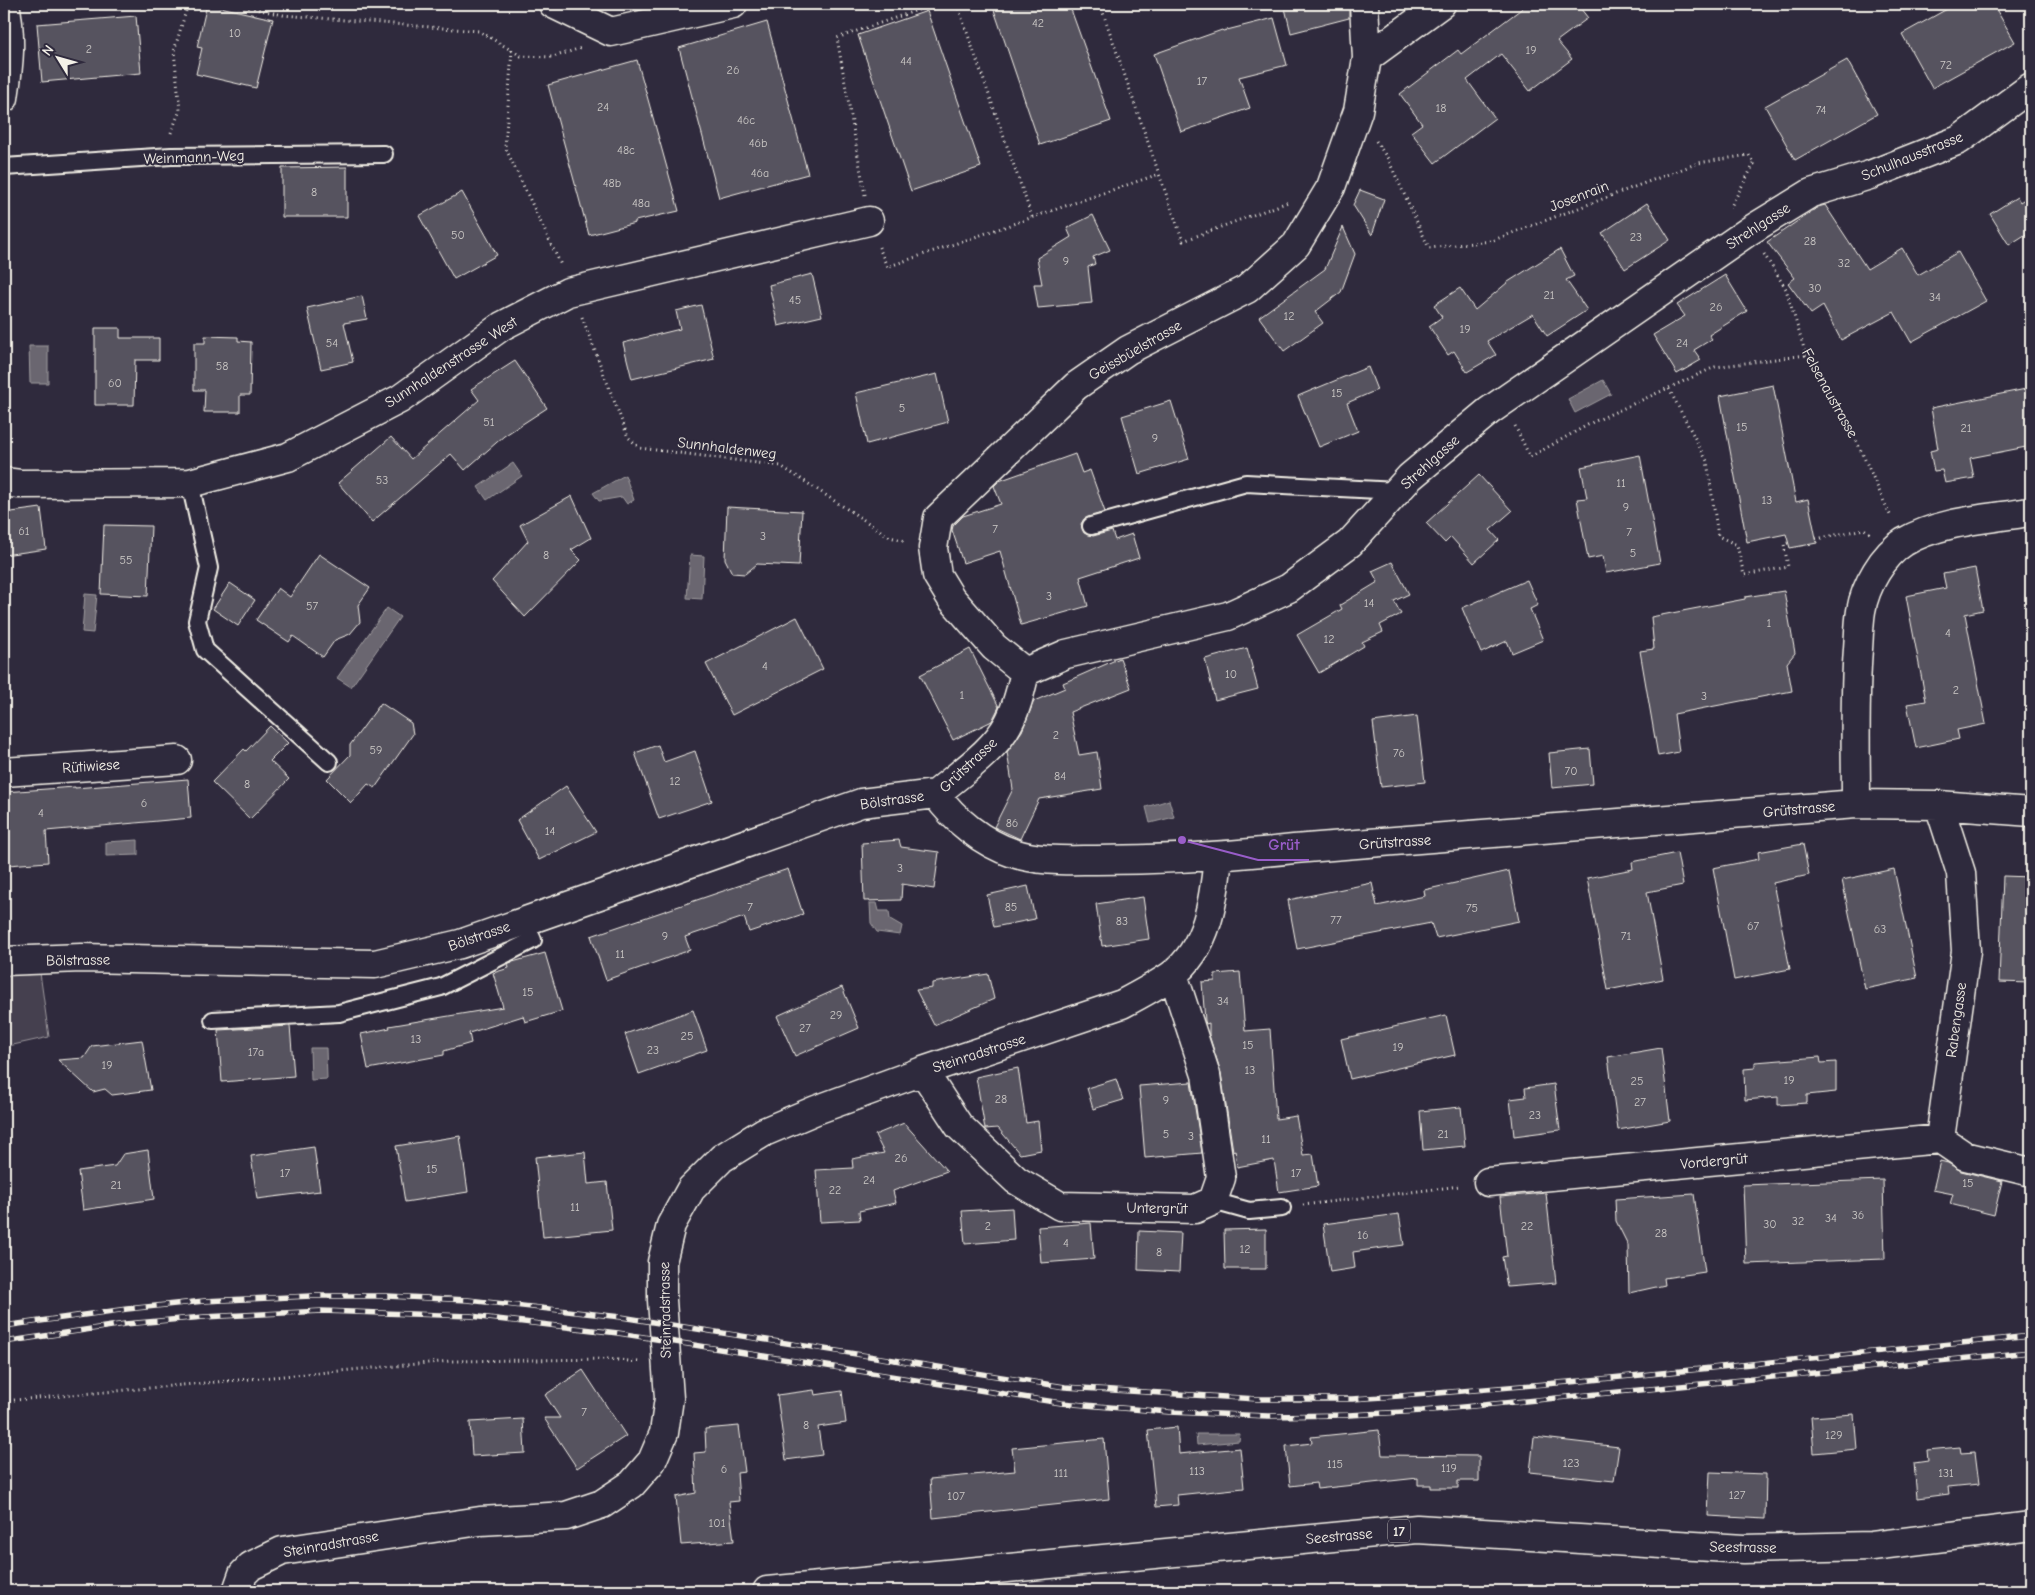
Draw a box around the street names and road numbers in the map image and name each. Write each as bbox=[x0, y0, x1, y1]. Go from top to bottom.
street label: Schulhausstrasse bbox=[1859, 127, 1966, 185]
street label: Weinmann-Weg bbox=[143, 146, 245, 168]
street label: Josenrain bbox=[1547, 177, 1611, 215]
street label: Strehlgasse bbox=[1723, 198, 1794, 253]
street label: Sunnhaldenstrasse West bbox=[381, 312, 521, 412]
street label: Geissbüelstrasse bbox=[1085, 316, 1185, 384]
street label: Felsenaustrasse bbox=[1798, 345, 1862, 441]
street label: Strehlgasse bbox=[1397, 431, 1463, 493]
street label: Sunnhaldenweg bbox=[677, 433, 777, 463]
street label: Grütstrasse bbox=[935, 733, 1001, 796]
street label: Rütiwiese bbox=[61, 755, 121, 777]
street label: Bölstrasse bbox=[859, 787, 926, 813]
street label: Grütstrasse bbox=[1762, 797, 1836, 821]
street label: Grütstrasse bbox=[1358, 830, 1432, 854]
street label: Bölstrasse bbox=[446, 917, 513, 955]
street label: Bölstrasse bbox=[46, 950, 111, 970]
street label: Rabengasse bbox=[1942, 981, 1970, 1059]
street label: Steinradstrasse bbox=[930, 1029, 1028, 1076]
street label: Vordergrüt bbox=[1680, 1149, 1749, 1173]
street label: Untergrüt bbox=[1126, 1198, 1189, 1218]
street label: Steinradstrasse bbox=[655, 1261, 675, 1358]
road number: 17 bbox=[1388, 1520, 1410, 1542]
street label: Seestrasse bbox=[1305, 1524, 1374, 1548]
street label: Steinradstrasse bbox=[282, 1527, 381, 1561]
street label: Seestrasse bbox=[1709, 1537, 1777, 1557]

